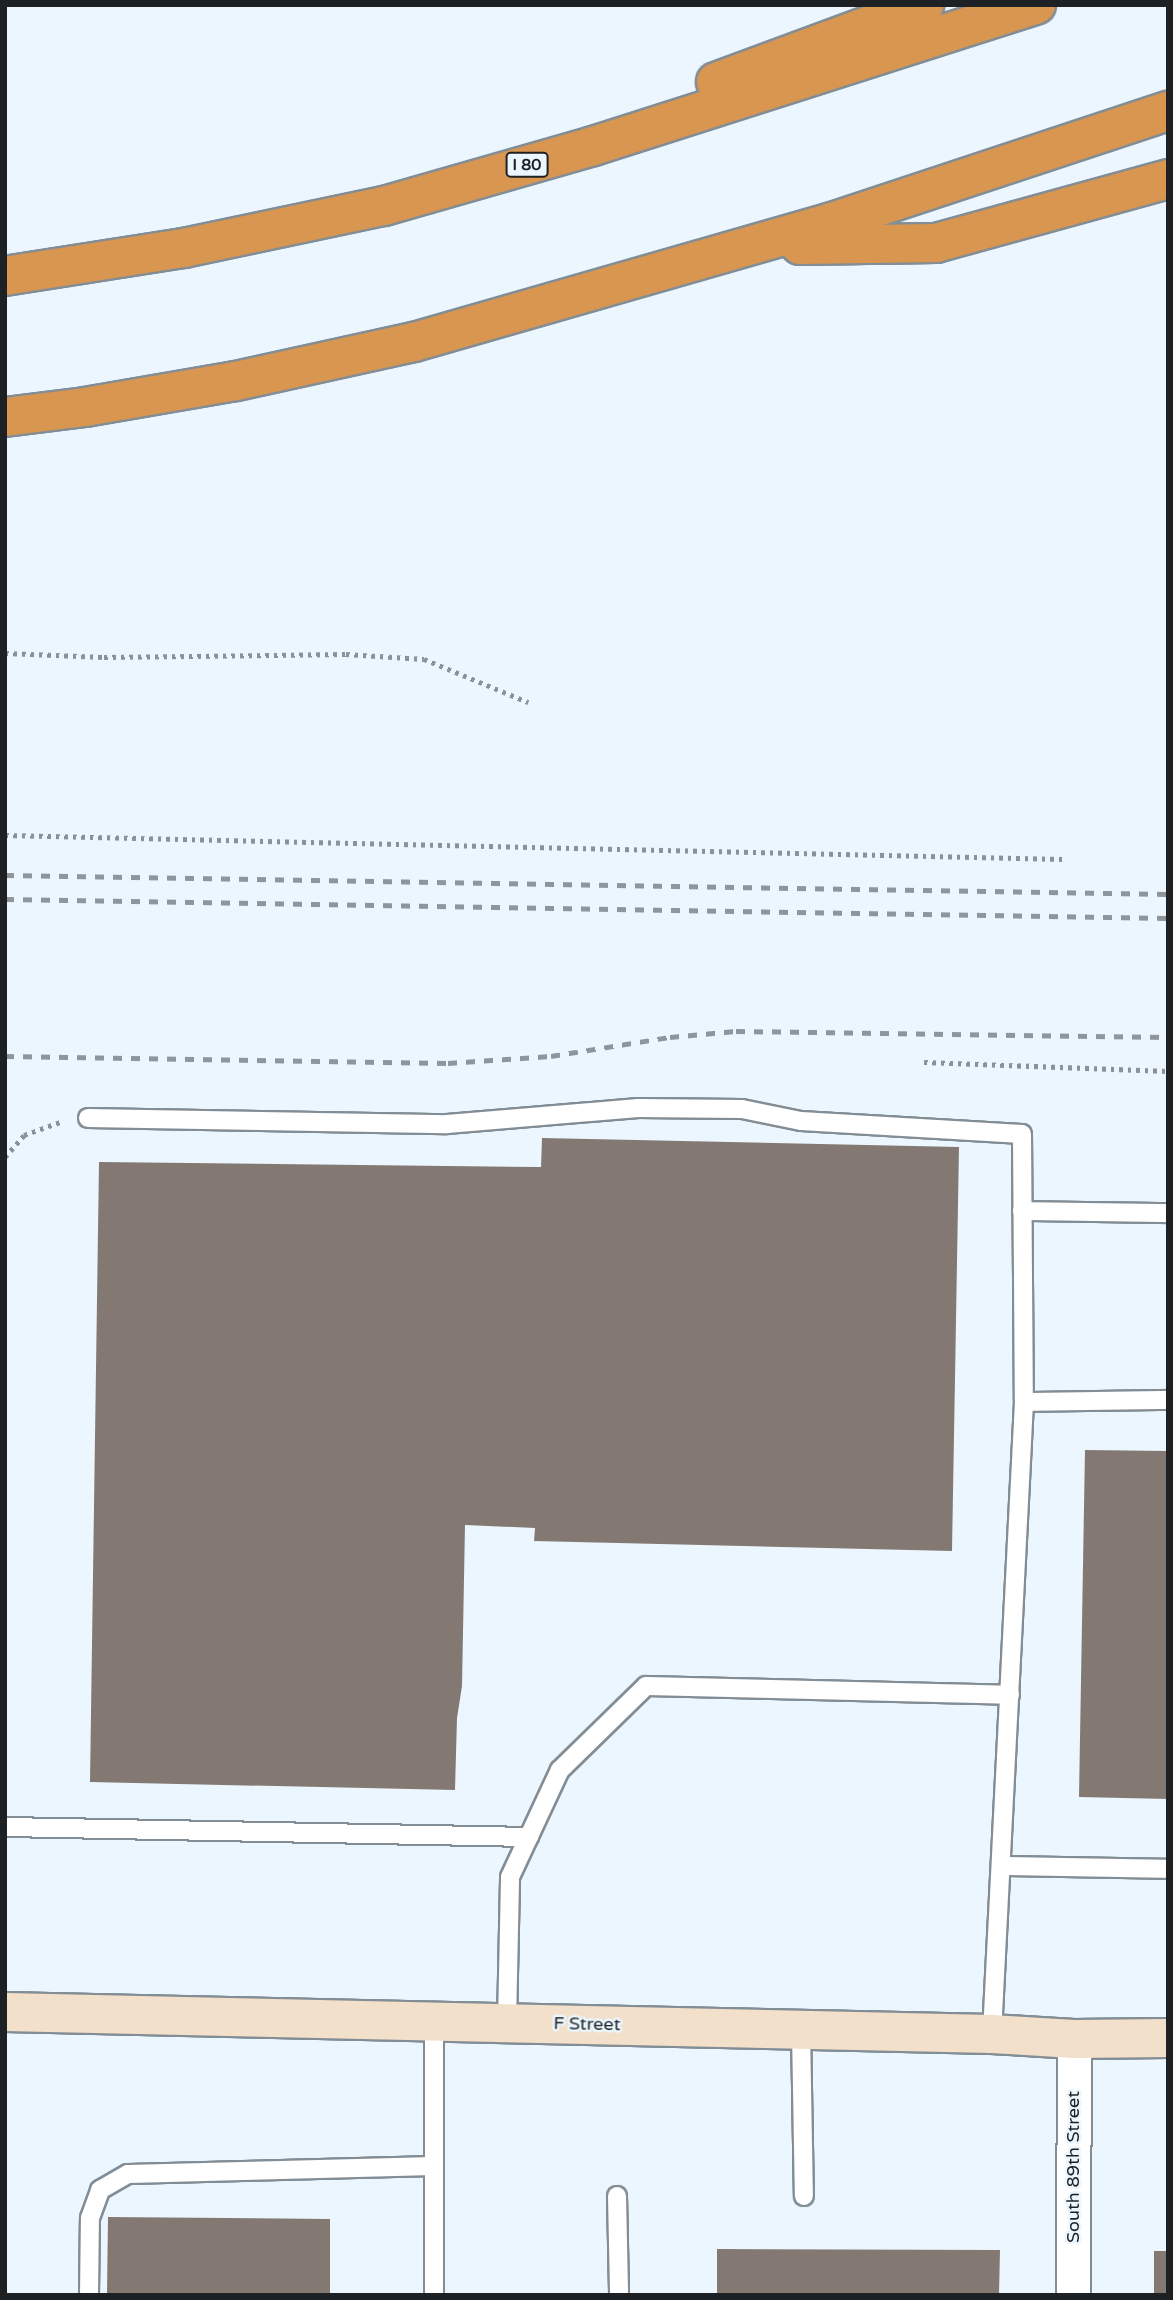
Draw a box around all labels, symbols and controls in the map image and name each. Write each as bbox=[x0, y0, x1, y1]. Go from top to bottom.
road number: I 80 bbox=[504, 153, 550, 178]
street label: F Street bbox=[553, 2013, 621, 2035]
street label: South 89th Street bbox=[1062, 2091, 1084, 2243]

